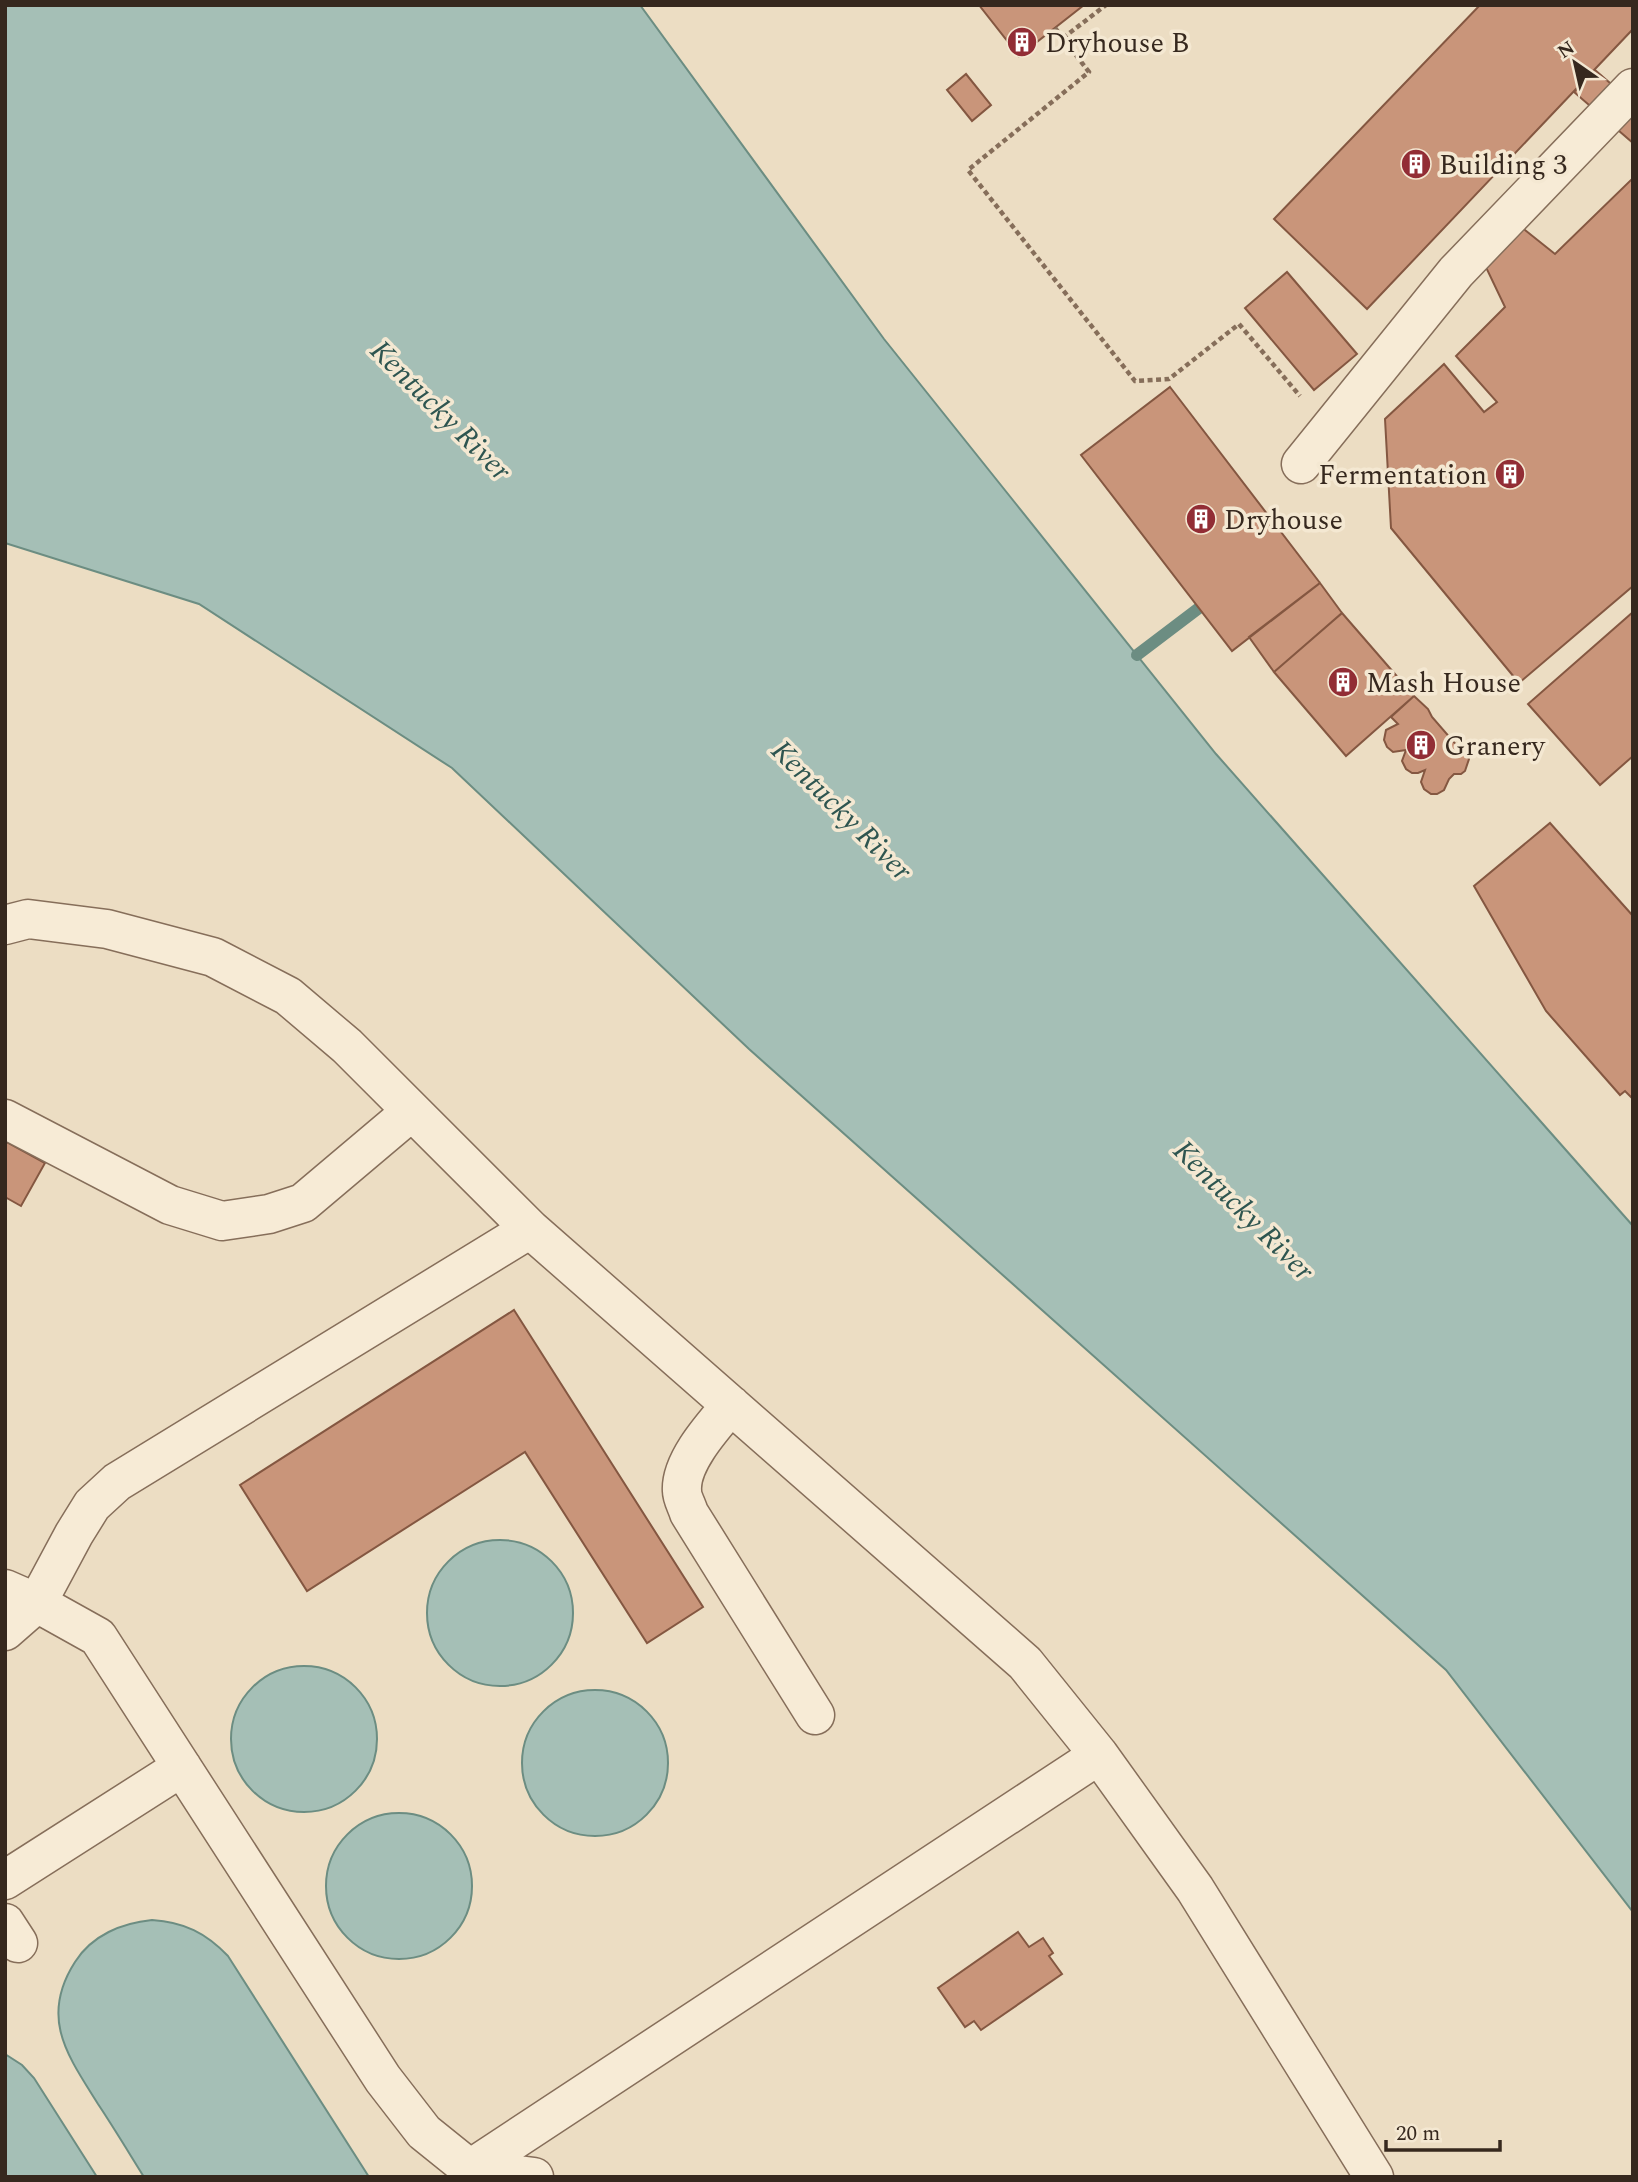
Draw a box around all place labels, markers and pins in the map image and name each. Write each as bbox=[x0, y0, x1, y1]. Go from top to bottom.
place label: Dryhouse B bbox=[1045, 22, 1189, 65]
building icon: Dryhouse B bbox=[1005, 25, 1039, 59]
place label: Building 3 bbox=[1439, 144, 1567, 187]
building icon: Building 3 bbox=[1399, 147, 1433, 181]
place label: Fermentation bbox=[1318, 454, 1487, 497]
building icon: Fermentation bbox=[1493, 457, 1527, 491]
place label: Dryhouse bbox=[1224, 499, 1343, 542]
building icon: Dryhouse bbox=[1184, 502, 1218, 536]
place label: Mash House bbox=[1366, 662, 1521, 705]
building icon: Mash House bbox=[1326, 665, 1360, 699]
place label: Granery bbox=[1444, 725, 1547, 768]
building icon: Granery bbox=[1404, 728, 1438, 762]

